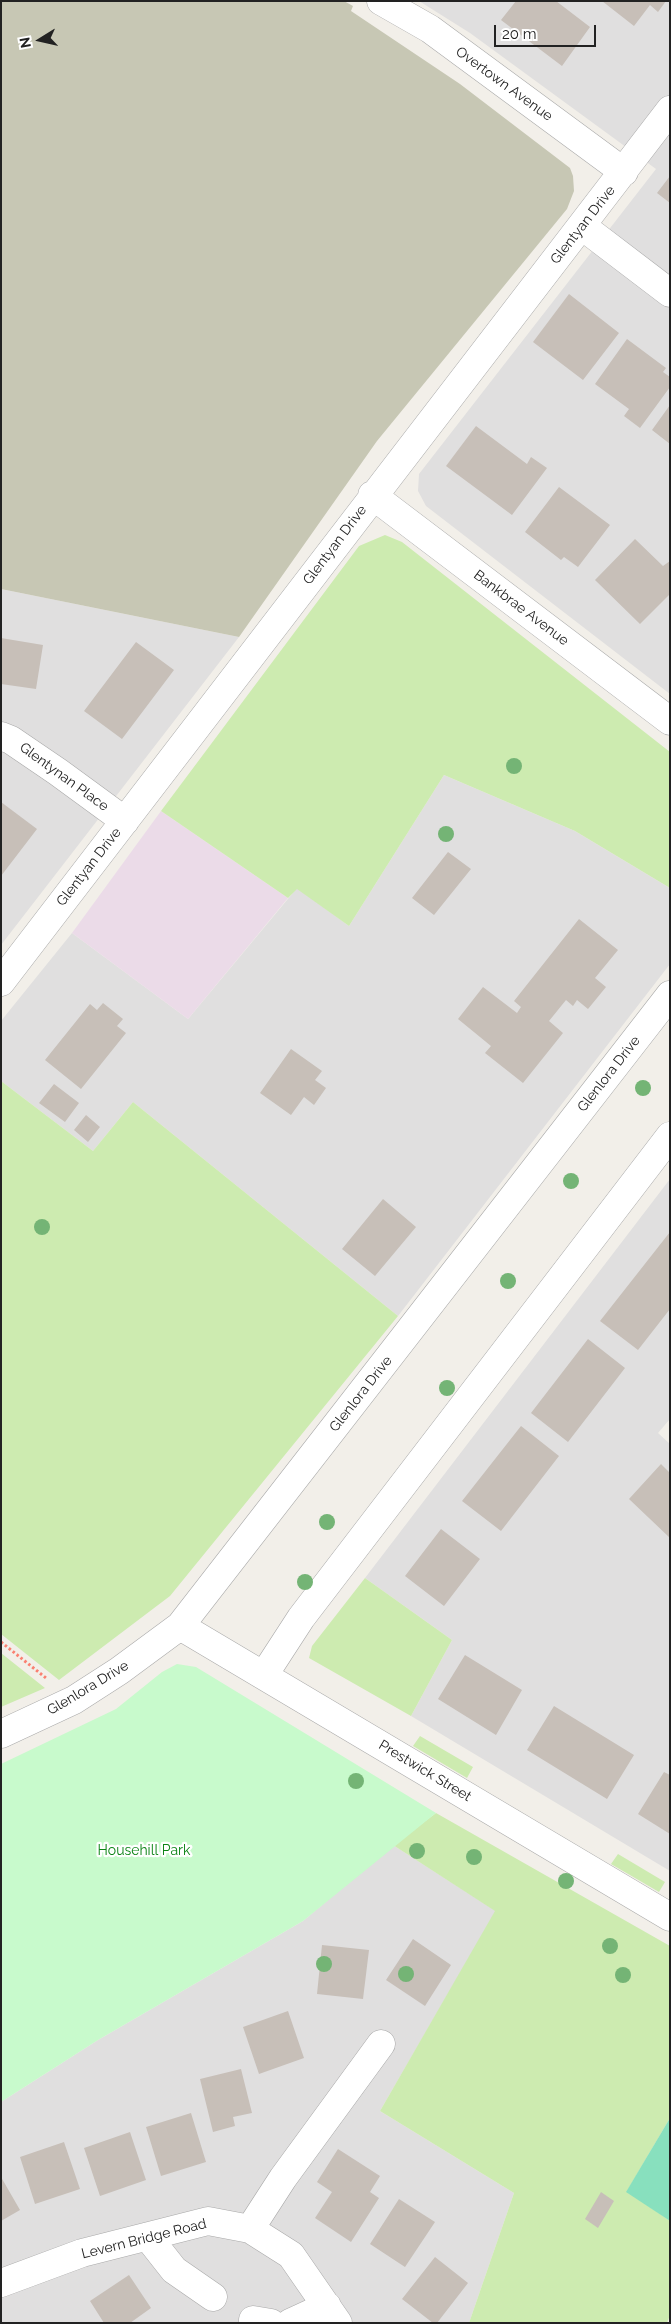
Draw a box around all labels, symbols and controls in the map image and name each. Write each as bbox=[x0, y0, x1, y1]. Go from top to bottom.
north arrow bbox=[15, 15, 65, 65]
scale bar bbox=[496, 15, 598, 47]
text: 20 m bbox=[502, 25, 537, 43]
text: N bbox=[16, 36, 34, 49]
street label: Overtown Avenue bbox=[452, 43, 556, 125]
street label: Glentyan Drive bbox=[547, 182, 619, 268]
street label: Glentyan Drive bbox=[300, 502, 370, 588]
street label: Bankbrae Avenue bbox=[470, 567, 572, 649]
street label: Glentynan Place bbox=[16, 739, 112, 815]
street label: Glentyan Drive bbox=[53, 824, 125, 910]
street label: Glenlora Drive bbox=[574, 1033, 644, 1115]
street label: Glenlora Drive bbox=[326, 1353, 396, 1435]
street label: Glenlora Drive bbox=[44, 1657, 132, 1719]
street label: Prestwick Street bbox=[376, 1737, 474, 1805]
park label: Househill Park bbox=[98, 1843, 190, 1859]
street label: Levern Bridge Road bbox=[80, 2215, 208, 2263]

